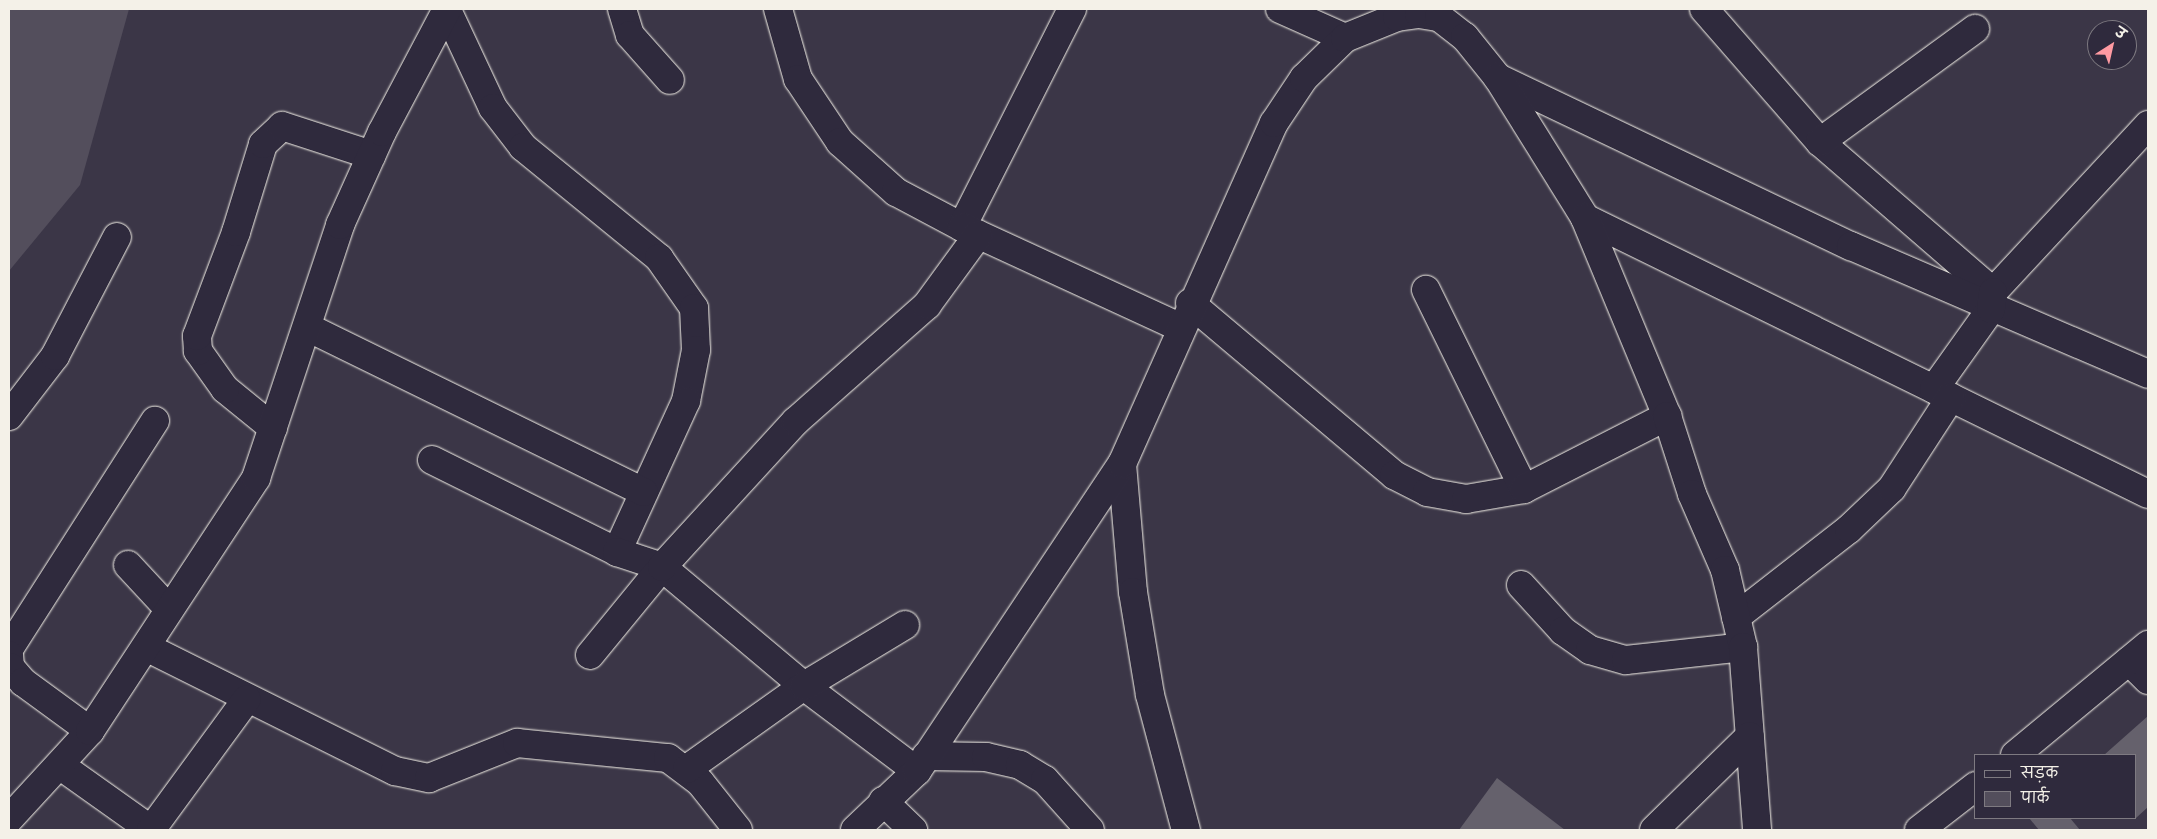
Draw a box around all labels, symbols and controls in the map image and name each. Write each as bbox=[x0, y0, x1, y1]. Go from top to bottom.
north arrow bbox=[2087, 20, 2137, 70]
text: उ bbox=[2112, 23, 2129, 43]
legend bbox=[1974, 754, 2137, 819]
text: सड़क bbox=[2021, 764, 2058, 782]
text: पार्क bbox=[2021, 789, 2049, 807]

